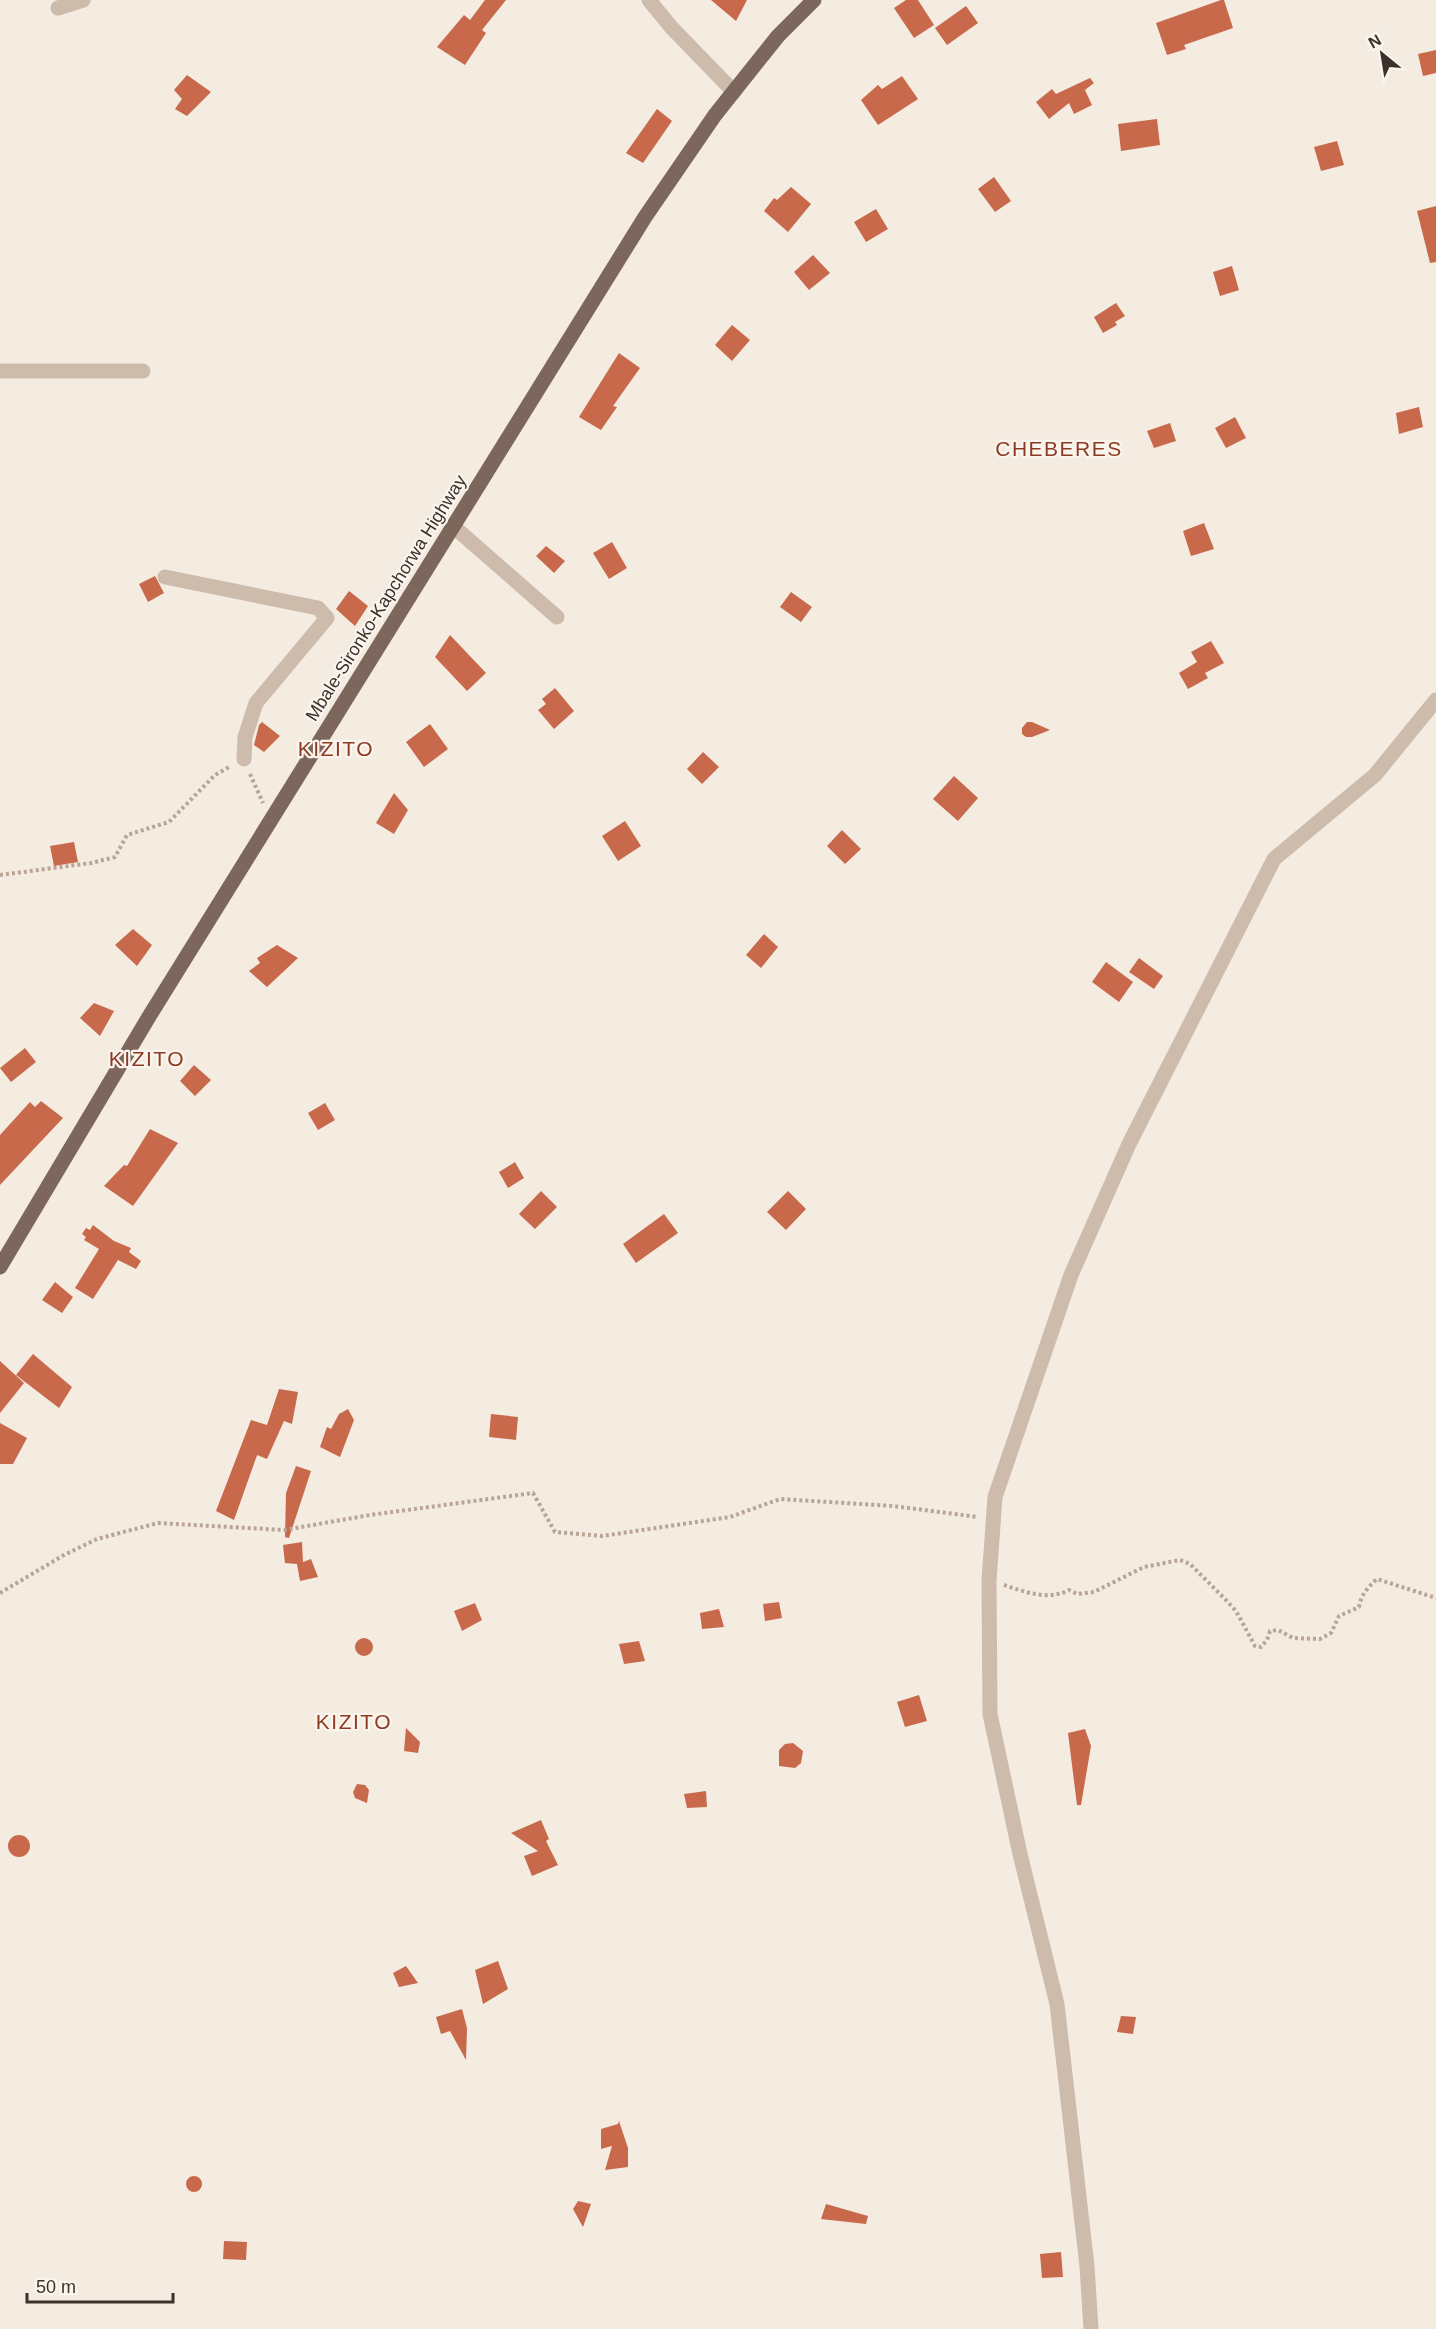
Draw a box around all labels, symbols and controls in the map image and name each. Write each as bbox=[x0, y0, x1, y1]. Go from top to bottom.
north arrow bbox=[1352, 24, 1412, 84]
text: N bbox=[1365, 31, 1384, 52]
district label: CHEBERES bbox=[995, 437, 1123, 460]
street label: Mbale-Sironko-Kapchorwa Highway bbox=[302, 471, 470, 725]
district label: KIZITO bbox=[298, 737, 374, 760]
district label: KIZITO bbox=[109, 1047, 185, 1070]
district label: KIZITO bbox=[316, 1710, 392, 1733]
scale bar bbox=[27, 2266, 172, 2304]
text: 50 m bbox=[36, 2277, 76, 2297]

